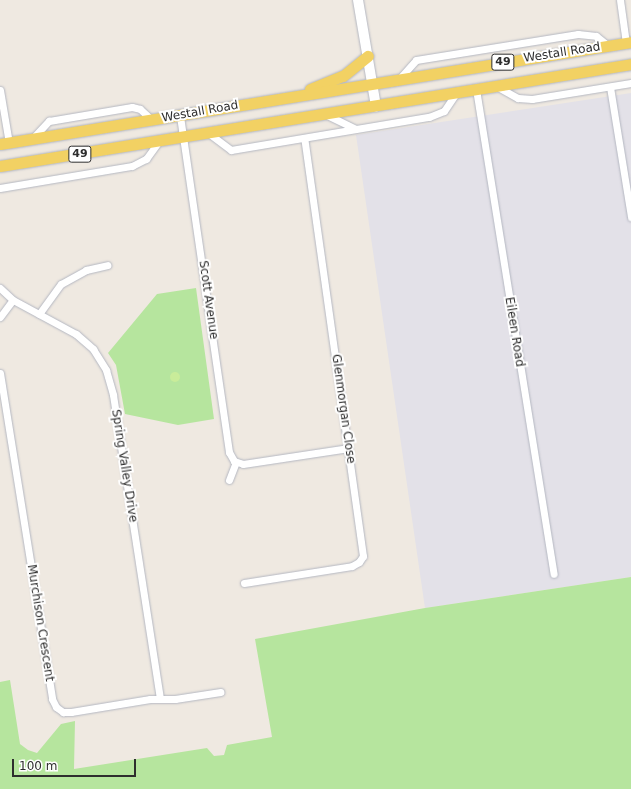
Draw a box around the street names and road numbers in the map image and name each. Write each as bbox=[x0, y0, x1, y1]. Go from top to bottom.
street label: Westall Road bbox=[523, 40, 601, 66]
road number: 49 bbox=[491, 53, 515, 71]
street label: Westall Road bbox=[161, 98, 239, 126]
road number: 49 bbox=[68, 145, 92, 163]
street label: Scott Avenue bbox=[195, 260, 221, 340]
street label: Eileen Road bbox=[501, 296, 527, 368]
street label: Glenmorgan Close bbox=[328, 353, 358, 465]
street label: Spring Valley Drive bbox=[108, 409, 140, 523]
street label: Murchison Crescent bbox=[24, 564, 56, 682]

